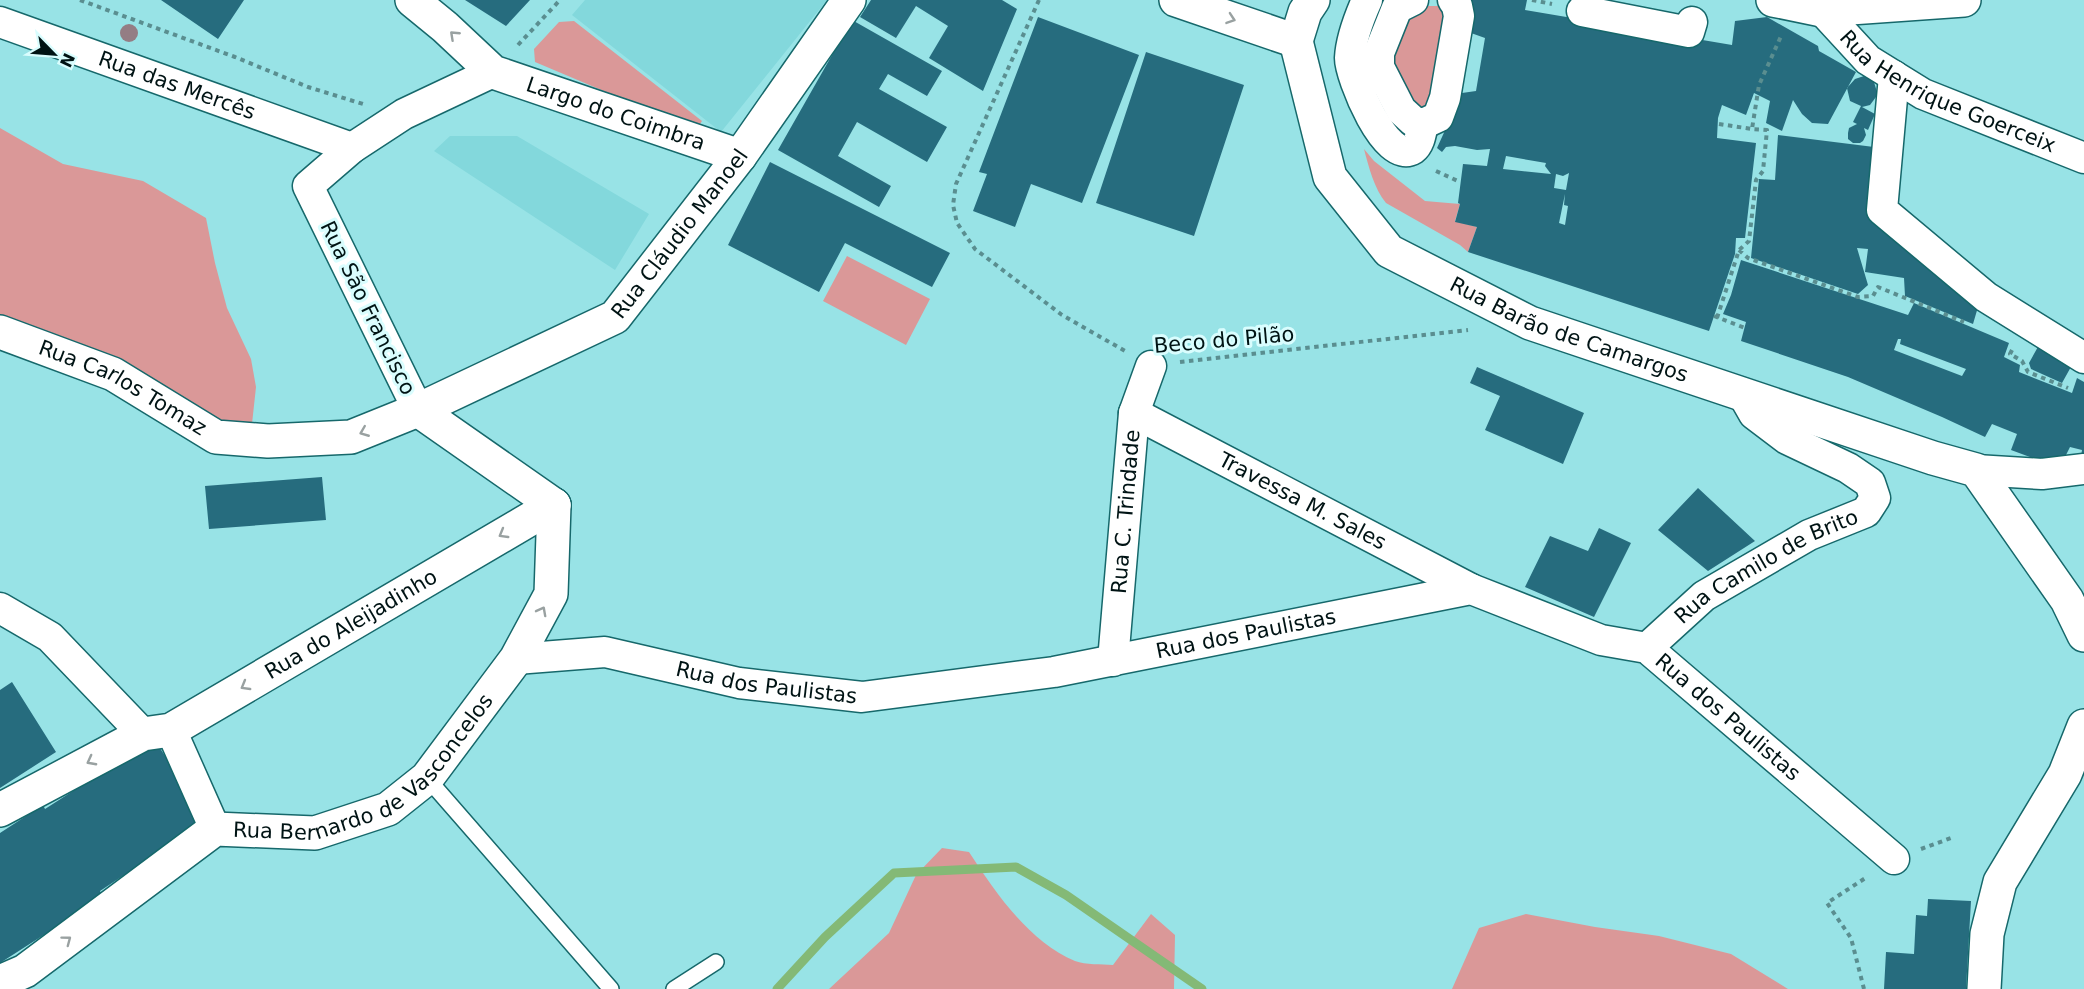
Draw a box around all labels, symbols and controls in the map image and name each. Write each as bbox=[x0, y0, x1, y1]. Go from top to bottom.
one-way arrow bbox=[1225, 12, 1236, 24]
north arrow bbox=[24, 24, 84, 84]
street label: Rua Henrique Goerceix bbox=[1835, 25, 2059, 157]
one-way arrow bbox=[450, 31, 461, 42]
street label: Rua das Mercês bbox=[95, 46, 259, 124]
text: N bbox=[56, 50, 79, 70]
street label: Largo do Coimbra bbox=[523, 72, 708, 155]
street label: Rua Cláudio Manoel bbox=[606, 145, 753, 323]
street label: Rua São Francisco bbox=[316, 217, 420, 399]
street label: Rua Barão de Camargos bbox=[1446, 272, 1691, 387]
street label: Beco do Pilão bbox=[1153, 322, 1295, 358]
street label: Rua Carlos Tomaz bbox=[35, 335, 211, 440]
one-way arrow bbox=[359, 425, 370, 437]
street label: Rua C. Trindade bbox=[1107, 429, 1145, 595]
street label: Travessa M. Sales bbox=[1214, 447, 1390, 555]
street label: Rua Camilo de Brito bbox=[1670, 504, 1862, 629]
one-way arrow bbox=[499, 527, 510, 539]
street label: Rua do Aleijadinho bbox=[261, 564, 441, 684]
street label: Rua dos Paulistas bbox=[1154, 604, 1338, 663]
one-way arrow bbox=[535, 607, 546, 617]
street label: Rua dos Paulistas bbox=[1650, 648, 1805, 786]
street label: Rua dos Paulistas bbox=[674, 657, 858, 708]
one-way arrow bbox=[241, 679, 251, 691]
street label: Rua Bernardo de Vasconcelos bbox=[233, 689, 498, 845]
one-way arrow bbox=[86, 754, 97, 766]
one-way arrow bbox=[60, 936, 71, 947]

